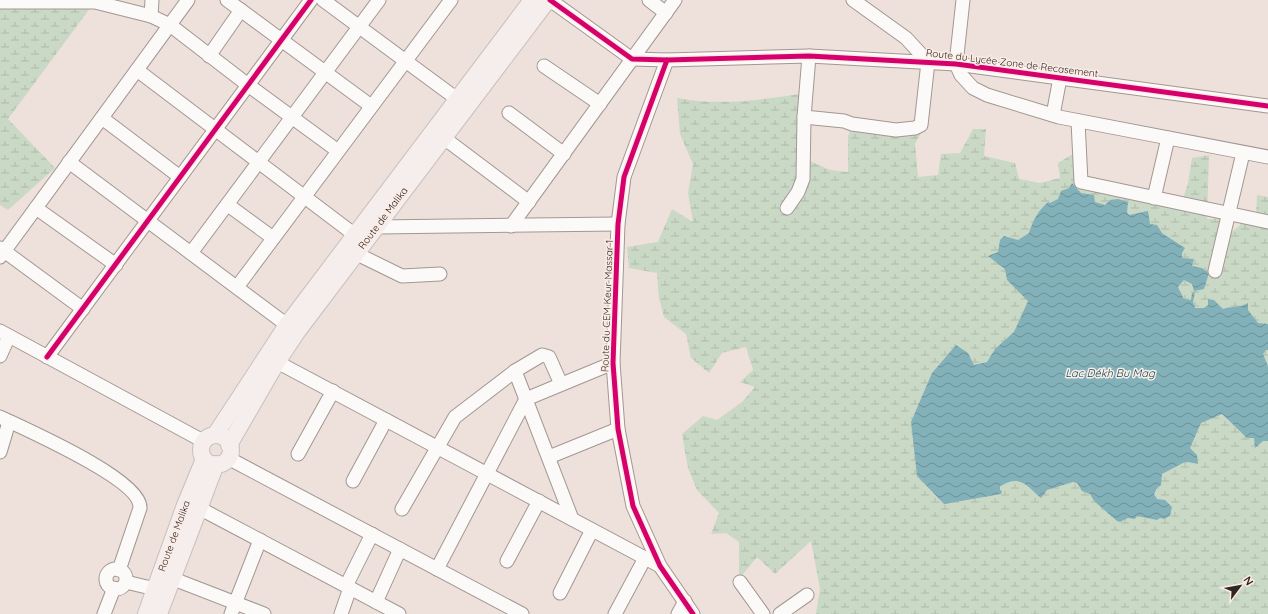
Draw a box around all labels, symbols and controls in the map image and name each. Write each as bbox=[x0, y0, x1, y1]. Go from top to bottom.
street label: Route du Lycée Zone de Recasement bbox=[925, 46, 1100, 80]
street label: Route de Malika bbox=[355, 184, 411, 252]
street label: Route du CEM Keur Massar 1 bbox=[598, 240, 616, 372]
water label: Lac Dékh Bu Mag bbox=[1065, 366, 1156, 380]
street label: Route de Malika bbox=[155, 499, 193, 573]
north arrow bbox=[1220, 566, 1260, 606]
text: N bbox=[1240, 574, 1257, 588]

